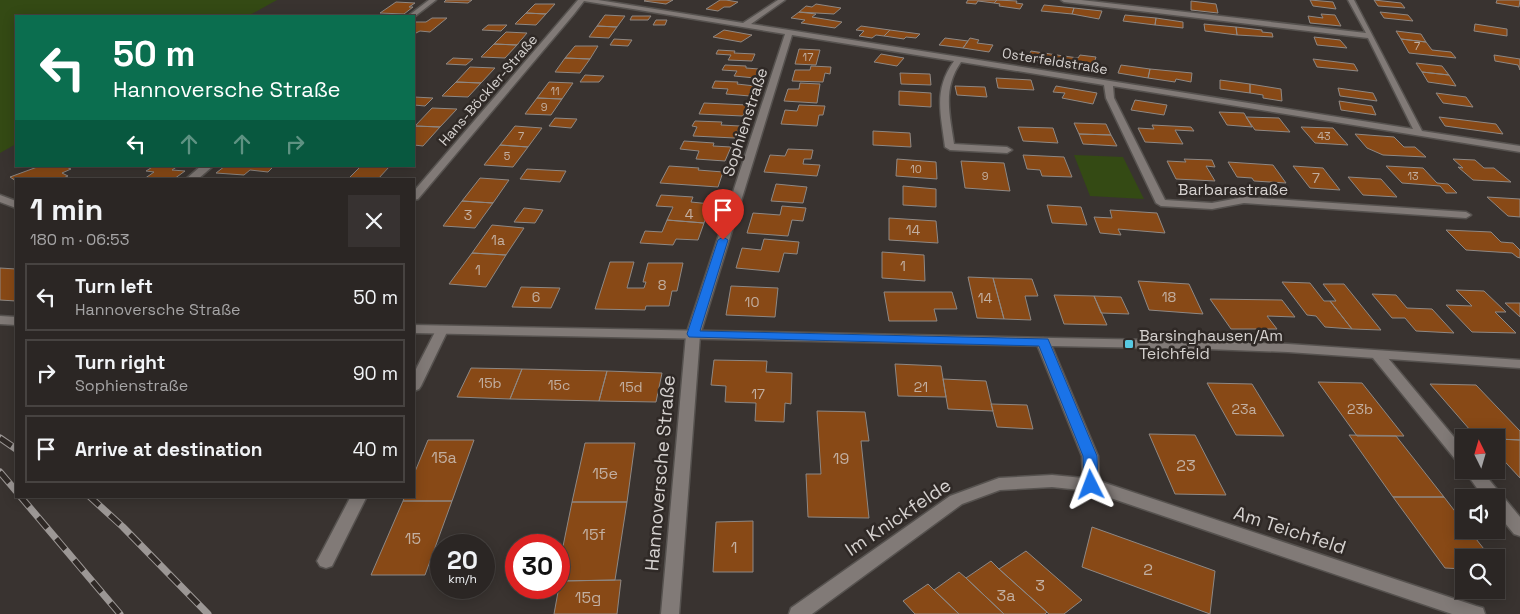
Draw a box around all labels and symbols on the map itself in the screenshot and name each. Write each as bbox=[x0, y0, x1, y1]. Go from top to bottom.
street label: Hans-Böckler-Straße bbox=[435, 31, 541, 149]
house number: 7 bbox=[1414, 39, 1420, 53]
street label: Osterfeldstraße bbox=[1001, 44, 1109, 78]
house number: 17 bbox=[803, 50, 813, 64]
street label: Sophienstraße bbox=[718, 65, 772, 179]
house number: 11 bbox=[550, 84, 560, 98]
house number: 9 bbox=[541, 100, 548, 114]
house number: 7 bbox=[518, 129, 524, 143]
house number: 43 bbox=[1317, 129, 1331, 143]
house number: 5 bbox=[504, 149, 511, 163]
house number: 10 bbox=[910, 162, 922, 176]
house number: 9 bbox=[982, 169, 989, 183]
house number: 7 bbox=[1312, 169, 1320, 187]
house number: 13 bbox=[1407, 169, 1419, 183]
street label: Barbarastraße bbox=[1178, 179, 1288, 200]
pin bbox=[702, 189, 744, 240]
house number: 4 bbox=[685, 205, 694, 223]
house number: 3 bbox=[464, 206, 472, 224]
house number: 14 bbox=[906, 221, 921, 239]
house number: 1a bbox=[491, 231, 505, 249]
house number: 1 bbox=[900, 257, 906, 275]
house number: 1 bbox=[475, 261, 481, 279]
house number: 8 bbox=[658, 276, 667, 294]
house number: 6 bbox=[532, 288, 540, 306]
house number: 18 bbox=[1162, 288, 1177, 306]
house number: 14 bbox=[978, 289, 993, 307]
house number: 10 bbox=[745, 293, 759, 311]
place label: Barsinghausen/Am Teichfeld bbox=[1139, 325, 1283, 364]
marker: Barsinghausen/Am Teichfeld bbox=[1123, 338, 1135, 350]
house number: 15b bbox=[478, 374, 502, 392]
street label: Hannoversche Straße bbox=[639, 374, 681, 572]
house number: 15c bbox=[548, 376, 570, 394]
house number: 15d bbox=[619, 378, 643, 396]
house number: 21 bbox=[914, 378, 928, 396]
house number: 17 bbox=[751, 385, 765, 403]
house number: 23a bbox=[1232, 400, 1256, 418]
house number: 23b bbox=[1347, 400, 1373, 418]
north arrow bbox=[1455, 429, 1505, 479]
house number: 15a bbox=[431, 447, 457, 468]
house number: 19 bbox=[833, 448, 849, 469]
house number: 23 bbox=[1176, 455, 1196, 476]
position arrow bbox=[1064, 458, 1116, 510]
house number: 15e bbox=[592, 463, 618, 484]
street label: Im Knickfelde bbox=[840, 472, 956, 562]
street label: Am Teichfeld bbox=[1231, 500, 1349, 560]
house number: 15f bbox=[582, 524, 606, 545]
house number: 15 bbox=[405, 528, 421, 549]
speed limit sign: 30 bbox=[505, 534, 570, 599]
house number: 1 bbox=[731, 537, 737, 558]
house number: 2 bbox=[1143, 559, 1153, 580]
house number: 3 bbox=[1035, 575, 1045, 596]
house number: 3a bbox=[997, 585, 1015, 606]
house number: 15g bbox=[575, 587, 601, 608]

